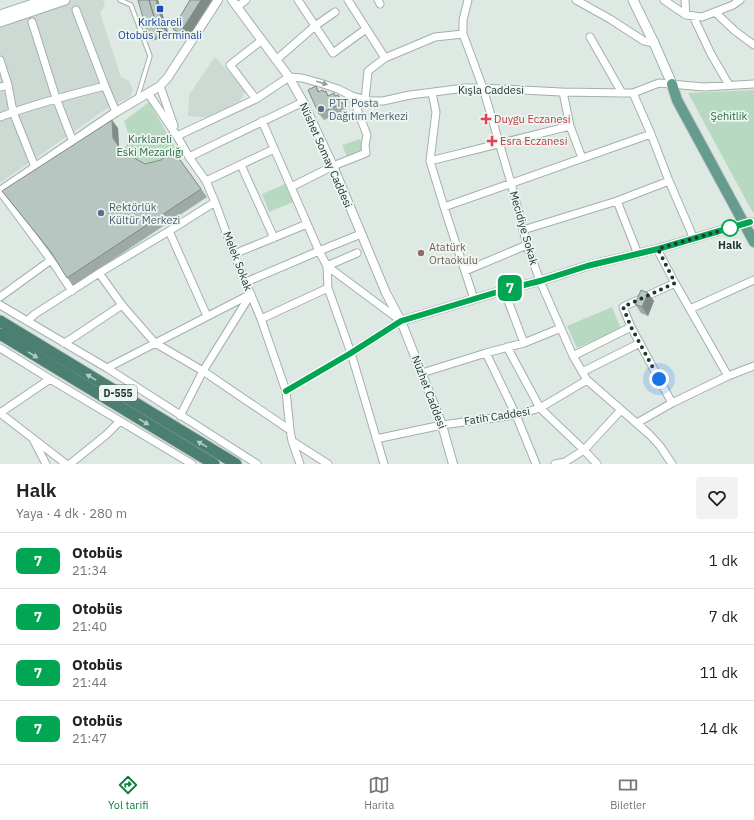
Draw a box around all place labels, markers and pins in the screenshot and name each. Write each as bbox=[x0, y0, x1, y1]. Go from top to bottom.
marker: Kırklareli Otobüs Terminali bbox=[155, 4, 165, 14]
place label: Kırklareli Otobüs Terminali bbox=[118, 15, 202, 42]
place label: PTT Posta Dağıtım Merkezi bbox=[329, 96, 408, 123]
marker: PTT Posta Dağıtım Merkezi bbox=[316, 104, 326, 114]
place label: Duygu Eczanesi bbox=[494, 112, 571, 126]
marker: Duygu Eczanesi bbox=[481, 114, 491, 124]
place label: Esra Eczanesi bbox=[500, 134, 567, 148]
marker: Esra Eczanesi bbox=[487, 136, 497, 146]
place label: Rektörlük Kültür Merkezi bbox=[109, 200, 180, 227]
marker: Rektörlük Kültür Merkezi bbox=[96, 208, 106, 218]
marker: Halk bbox=[721, 219, 739, 237]
place label: Halk bbox=[718, 238, 743, 252]
place label: Atatürk Ortaokulu bbox=[429, 240, 478, 267]
marker: Atatürk Ortaokulu bbox=[416, 248, 426, 258]

